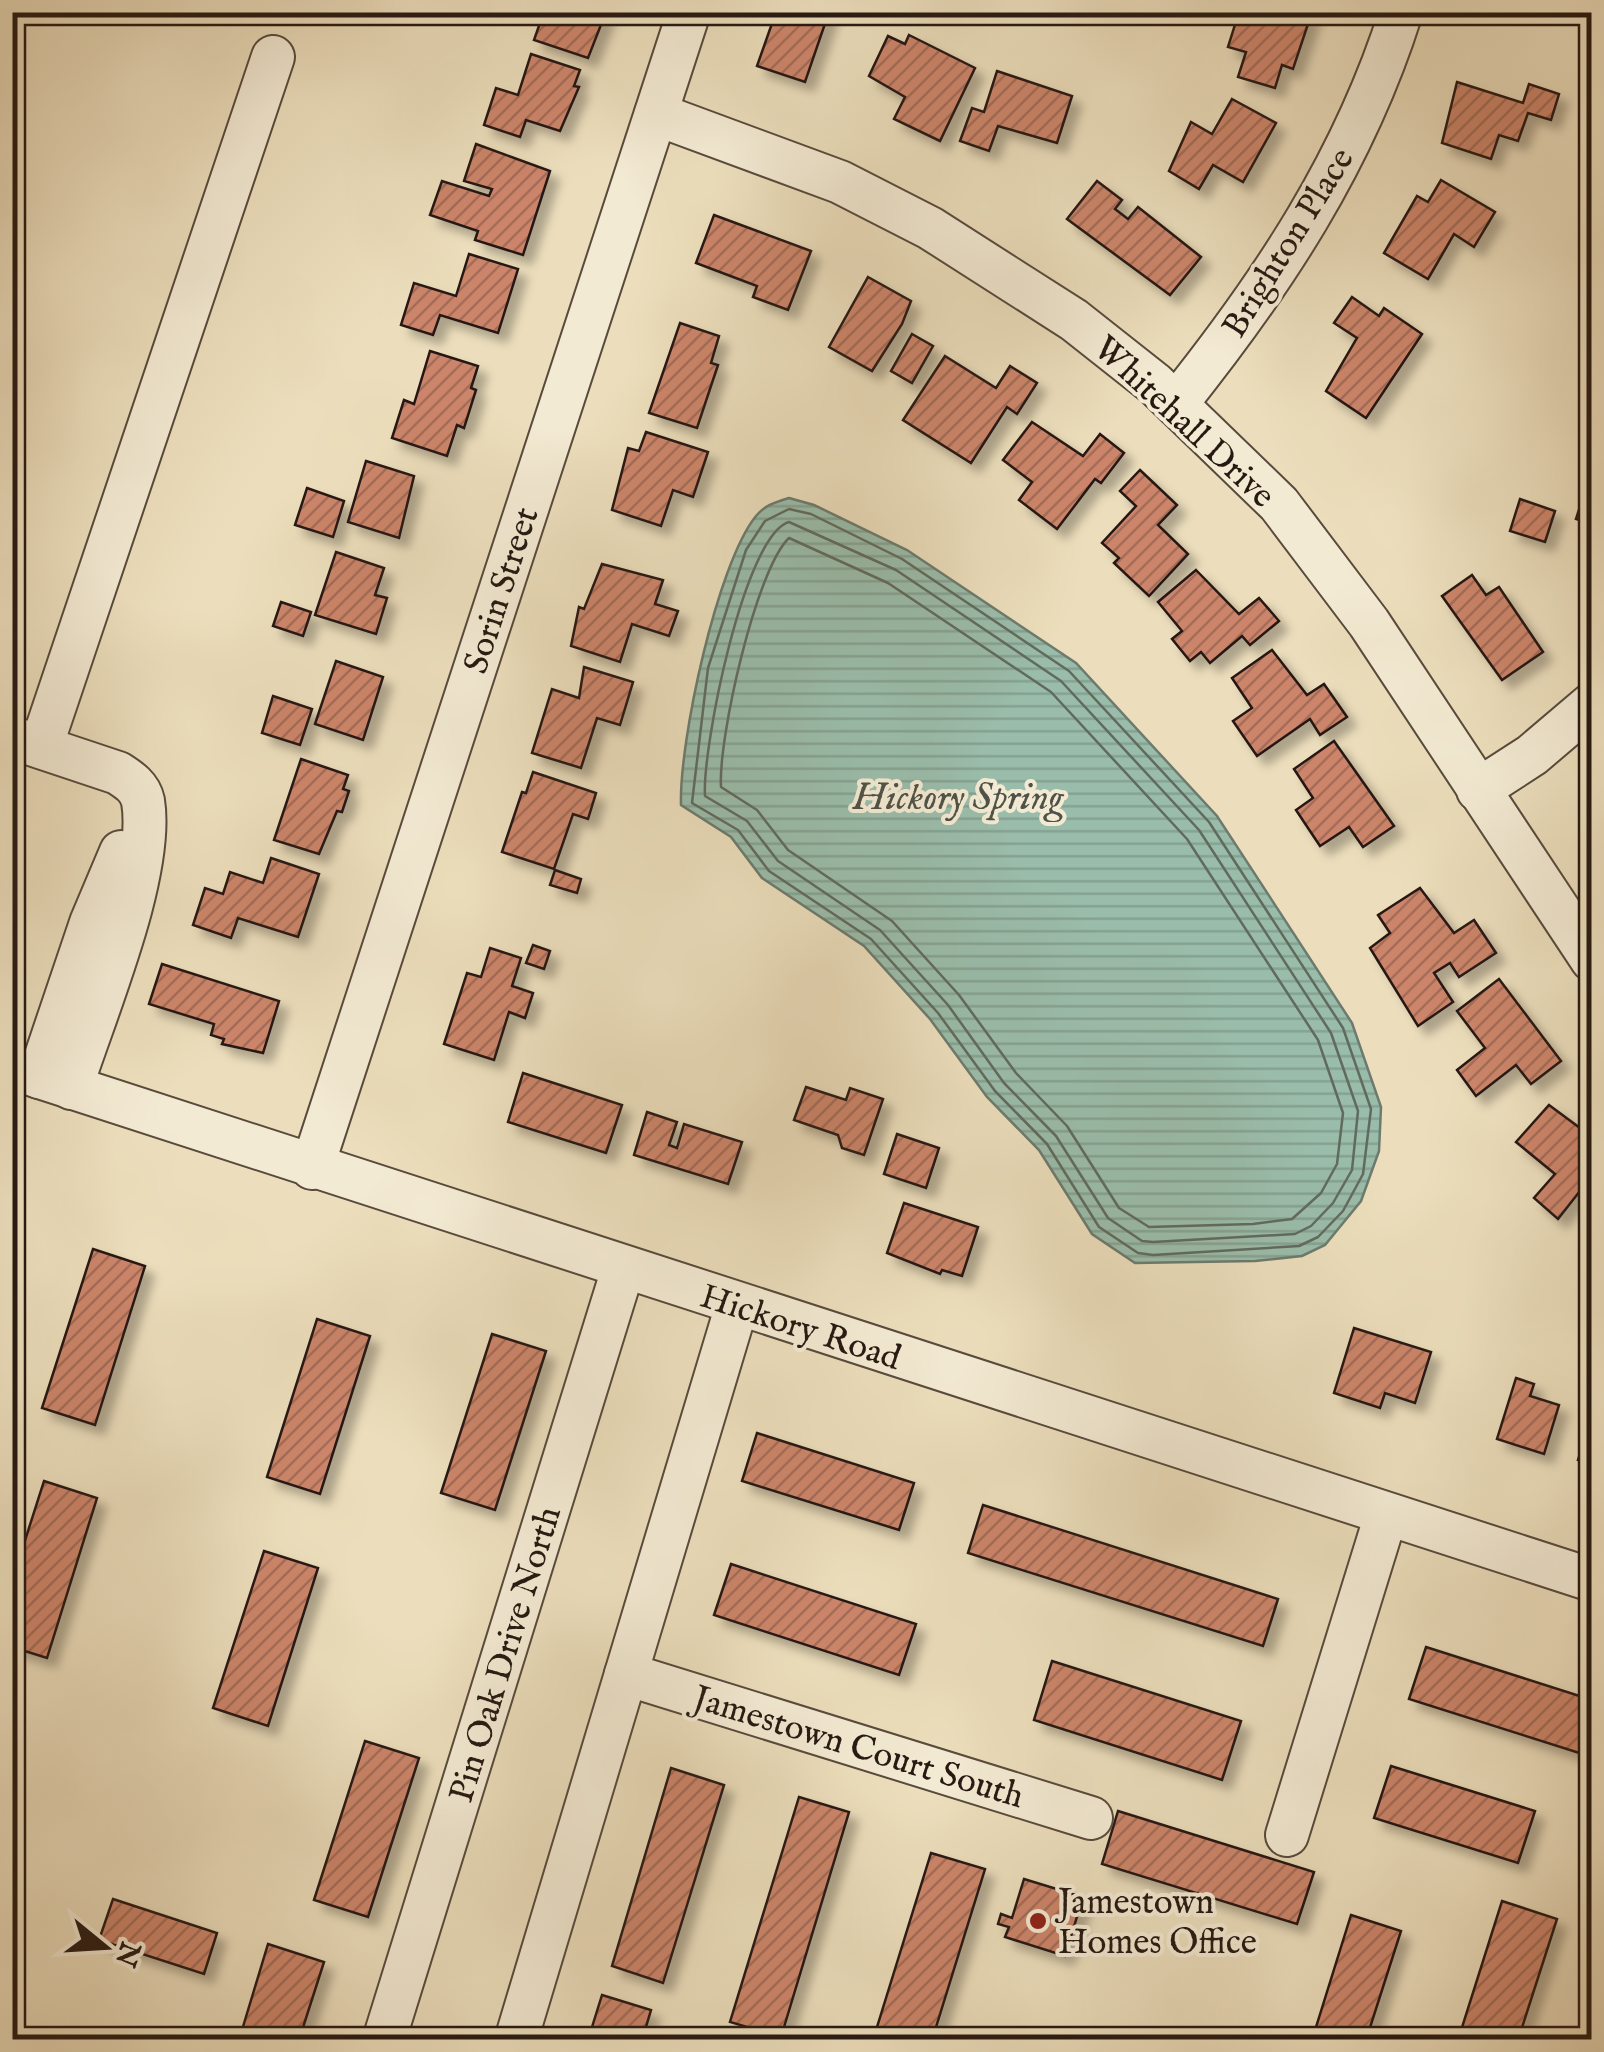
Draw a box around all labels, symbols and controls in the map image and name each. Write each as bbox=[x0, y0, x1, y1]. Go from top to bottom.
street label: Brighton Place bbox=[1213, 140, 1365, 347]
street label: Whitehall Drive bbox=[1083, 327, 1284, 519]
street label: Sorin Street bbox=[454, 502, 550, 680]
water label: Hickory Spring bbox=[852, 775, 1065, 823]
street label: Hickory Road bbox=[694, 1275, 907, 1382]
street label: Pin Oak Drive North bbox=[440, 1501, 573, 1808]
street label: Jamestown Court South bbox=[684, 1676, 1029, 1820]
place label: Jamestown Homes Office bbox=[1054, 1881, 1257, 1966]
north arrow bbox=[55, 1897, 155, 1997]
marker: Jamestown Homes Office bbox=[1027, 1910, 1049, 1932]
text: N bbox=[106, 1936, 147, 1971]

